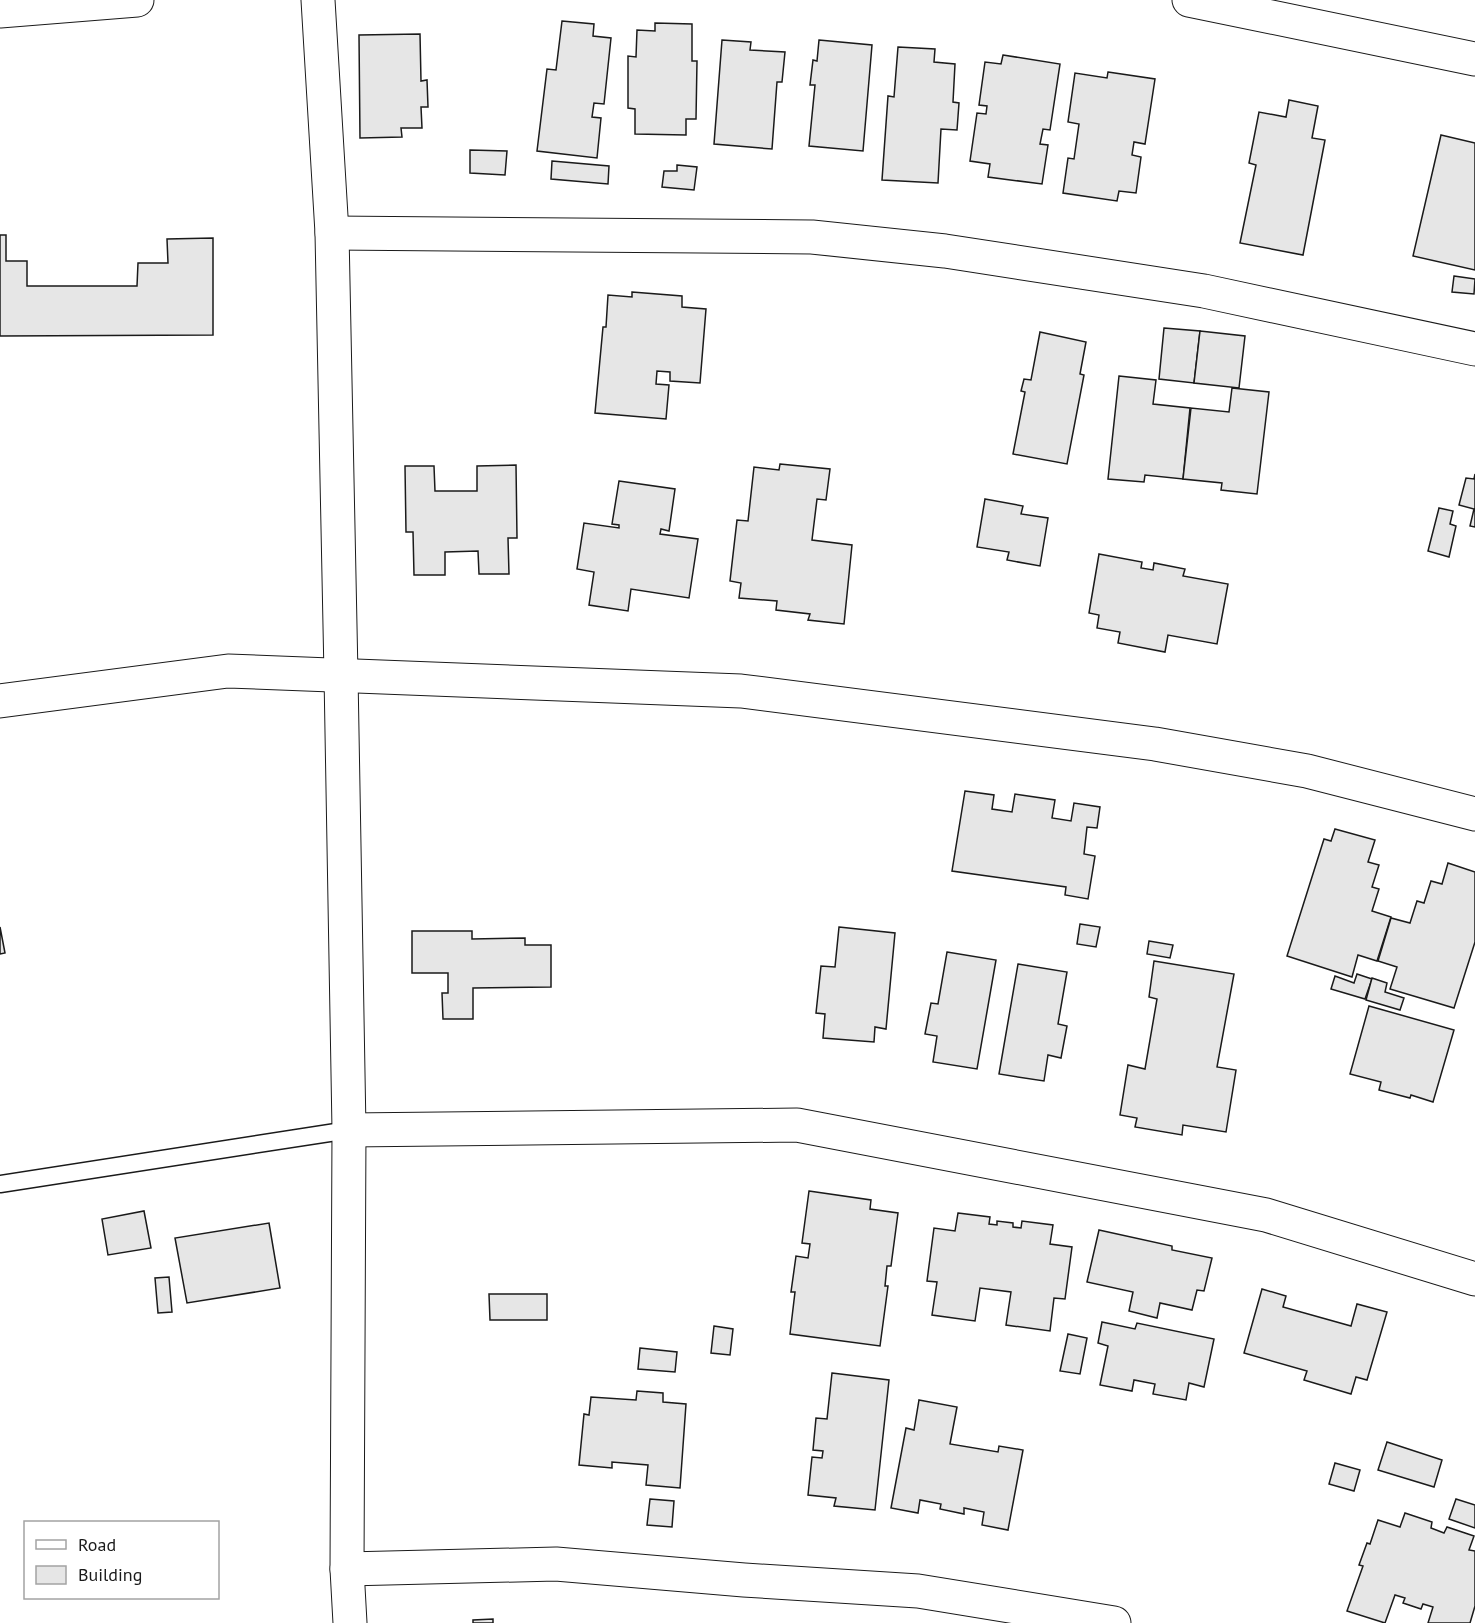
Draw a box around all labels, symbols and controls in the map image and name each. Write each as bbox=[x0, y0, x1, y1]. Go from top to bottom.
legend bbox=[24, 1521, 219, 1599]
text: Road bbox=[78, 1533, 116, 1556]
text: Building bbox=[78, 1563, 142, 1586]

